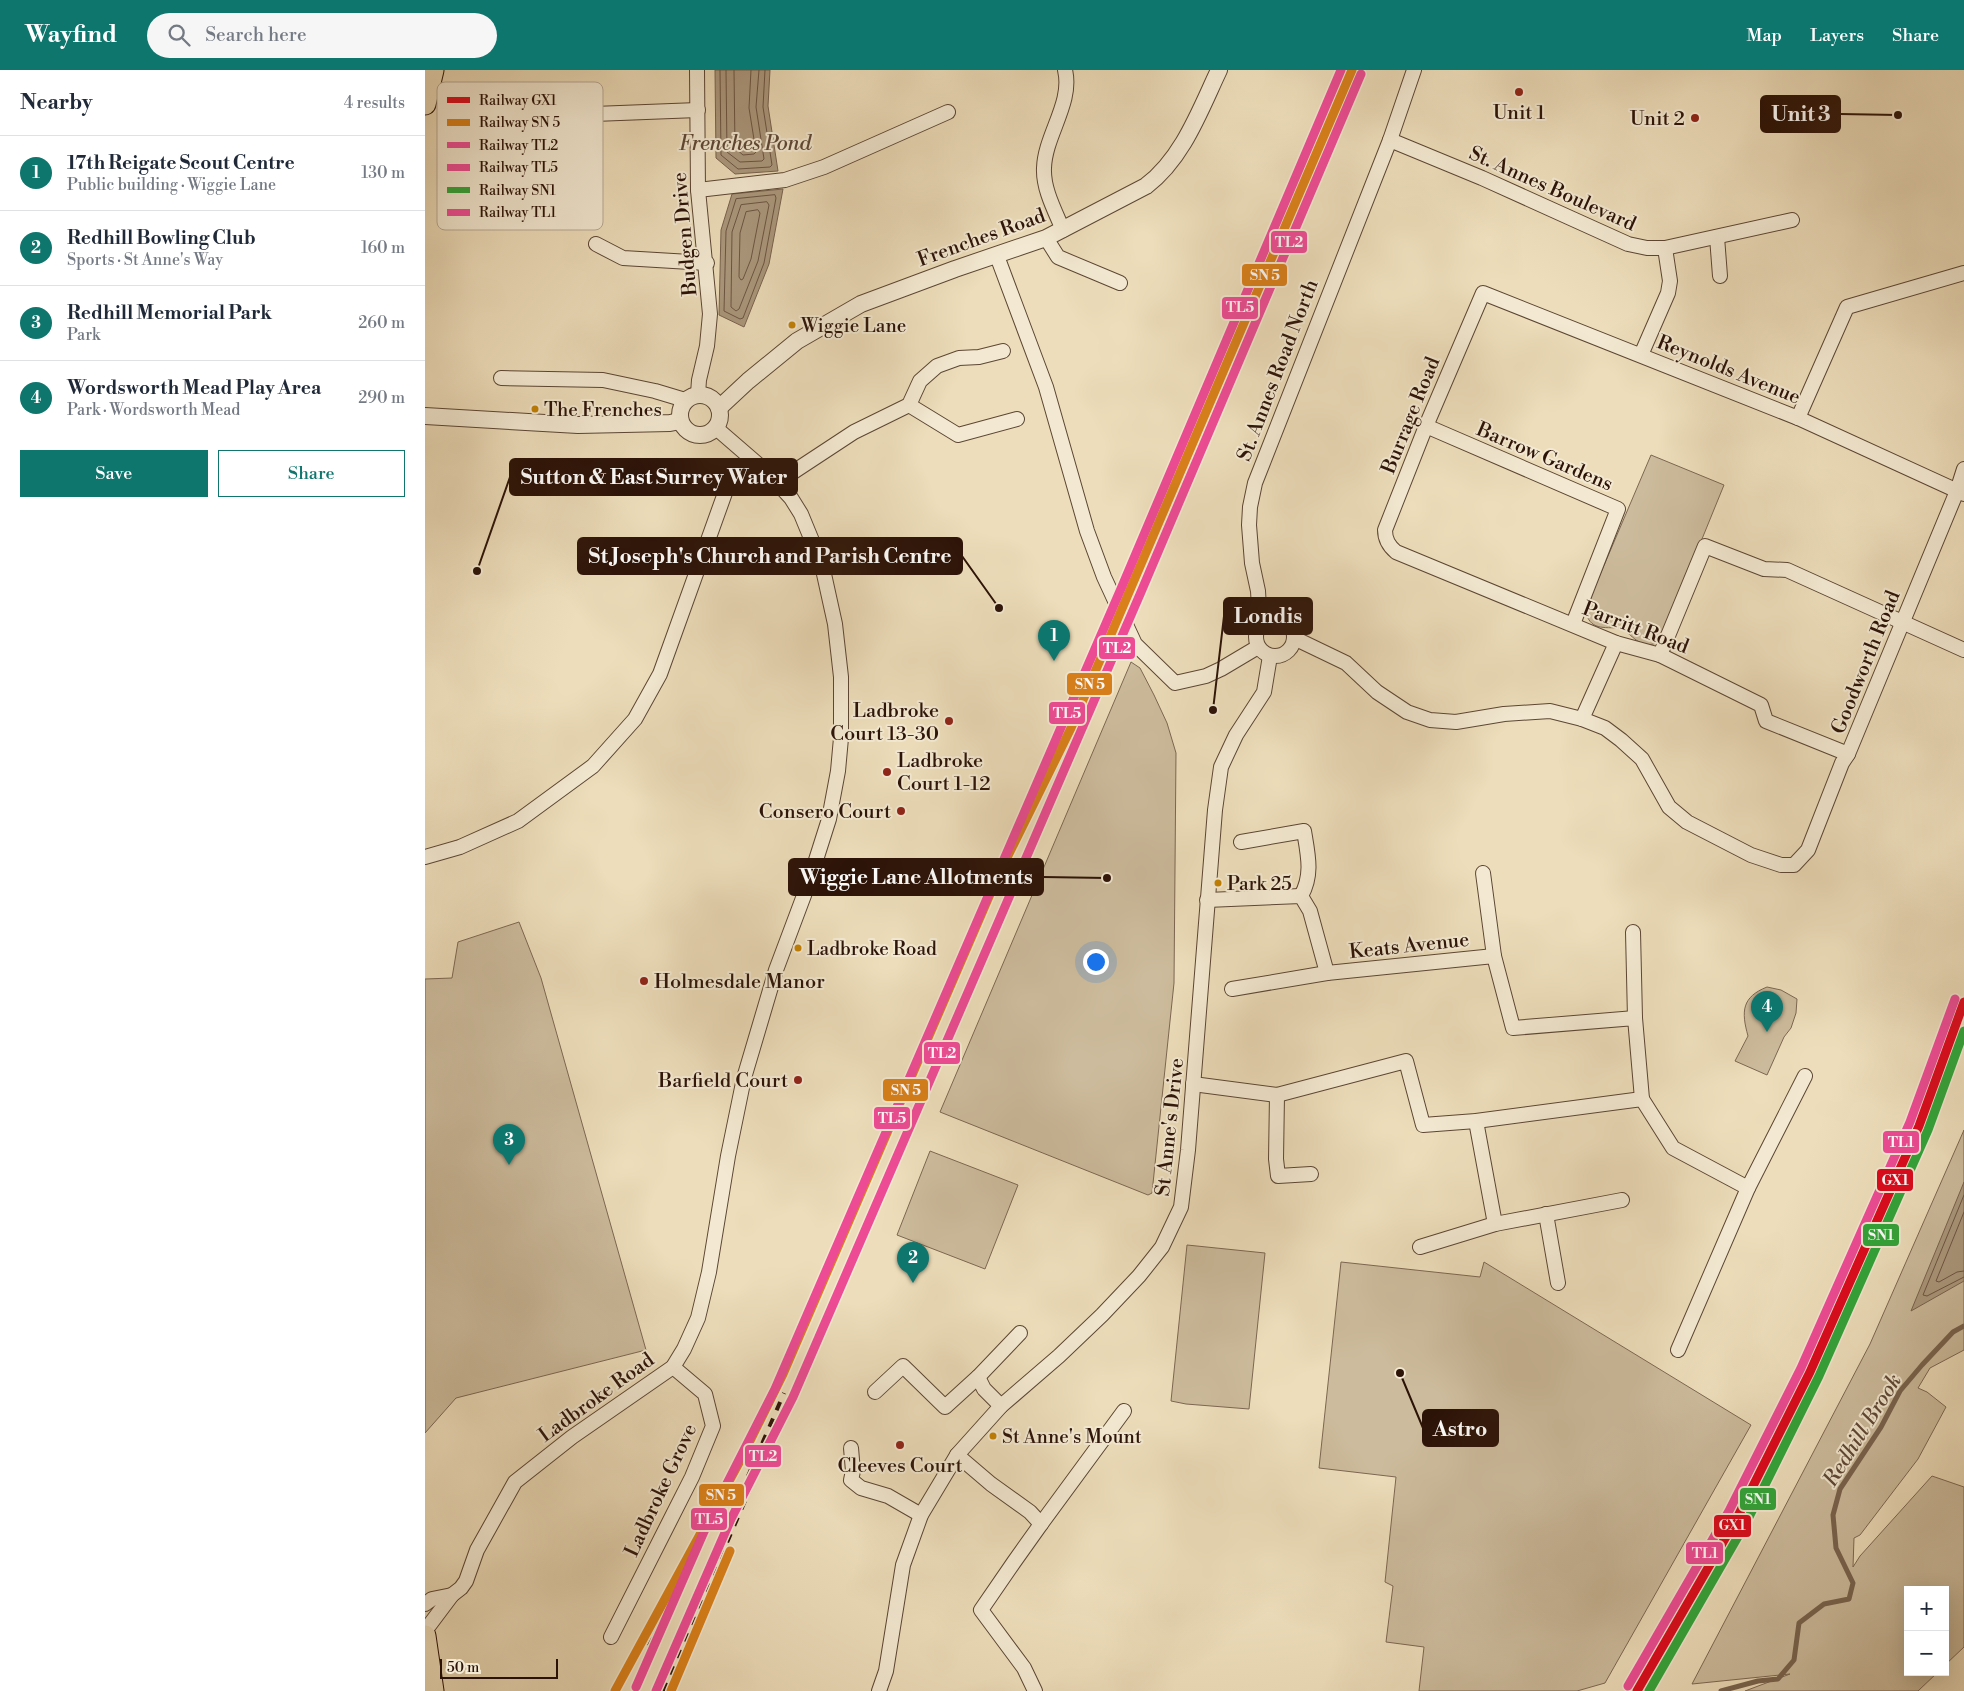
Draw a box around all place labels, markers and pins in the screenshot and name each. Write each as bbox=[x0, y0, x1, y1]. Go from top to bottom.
marker: Unit 1 bbox=[1513, 86, 1525, 98]
callout: Unit 3 bbox=[1761, 96, 1840, 132]
place label: Unit 1 bbox=[1493, 101, 1546, 126]
place label: Unit 2 bbox=[1630, 107, 1685, 132]
marker: Unit 2 bbox=[1689, 112, 1701, 124]
place label: Wiggie Lane bbox=[800, 314, 906, 338]
marker: Wiggie Lane bbox=[787, 320, 797, 330]
place label: The Frenches bbox=[544, 398, 662, 422]
marker: The Frenches bbox=[530, 404, 540, 414]
callout: Sutton & East Surrey Water bbox=[510, 459, 797, 495]
callout: St Joseph's Church and Parish Centre bbox=[578, 538, 962, 574]
callout: Londis bbox=[1224, 598, 1312, 634]
pin: 1 bbox=[1038, 620, 1070, 661]
place label: Ladbroke Court 13-30 bbox=[830, 699, 939, 747]
marker: Ladbroke Court 13-30 bbox=[943, 715, 955, 727]
place label: Ladbroke Court 1-12 bbox=[897, 749, 991, 797]
marker: Ladbroke Court 1-12 bbox=[881, 766, 893, 778]
place label: Consero Court bbox=[759, 800, 891, 825]
marker: Consero Court bbox=[895, 805, 907, 817]
callout: Wiggie Lane Allotments bbox=[789, 859, 1043, 895]
place label: Park 25 bbox=[1227, 872, 1292, 896]
marker: Park 25 bbox=[1213, 878, 1223, 888]
place label: Ladbroke Road bbox=[807, 937, 937, 961]
marker: Ladbroke Road bbox=[793, 943, 803, 953]
place label: Holmesdale Manor bbox=[654, 970, 825, 995]
marker: Holmesdale Manor bbox=[638, 975, 650, 987]
pin: 4 bbox=[1751, 991, 1783, 1032]
place label: Barfield Court bbox=[657, 1069, 788, 1094]
marker: Barfield Court bbox=[792, 1074, 804, 1086]
pin: 3 bbox=[493, 1124, 525, 1165]
pin: 2 bbox=[897, 1242, 929, 1283]
callout: Astro bbox=[1423, 1410, 1498, 1446]
place label: St Anne's Mount bbox=[1002, 1425, 1142, 1449]
marker: St Anne's Mount bbox=[988, 1431, 998, 1441]
marker: Cleeves Court bbox=[894, 1439, 906, 1451]
place label: Cleeves Court bbox=[837, 1454, 963, 1479]

